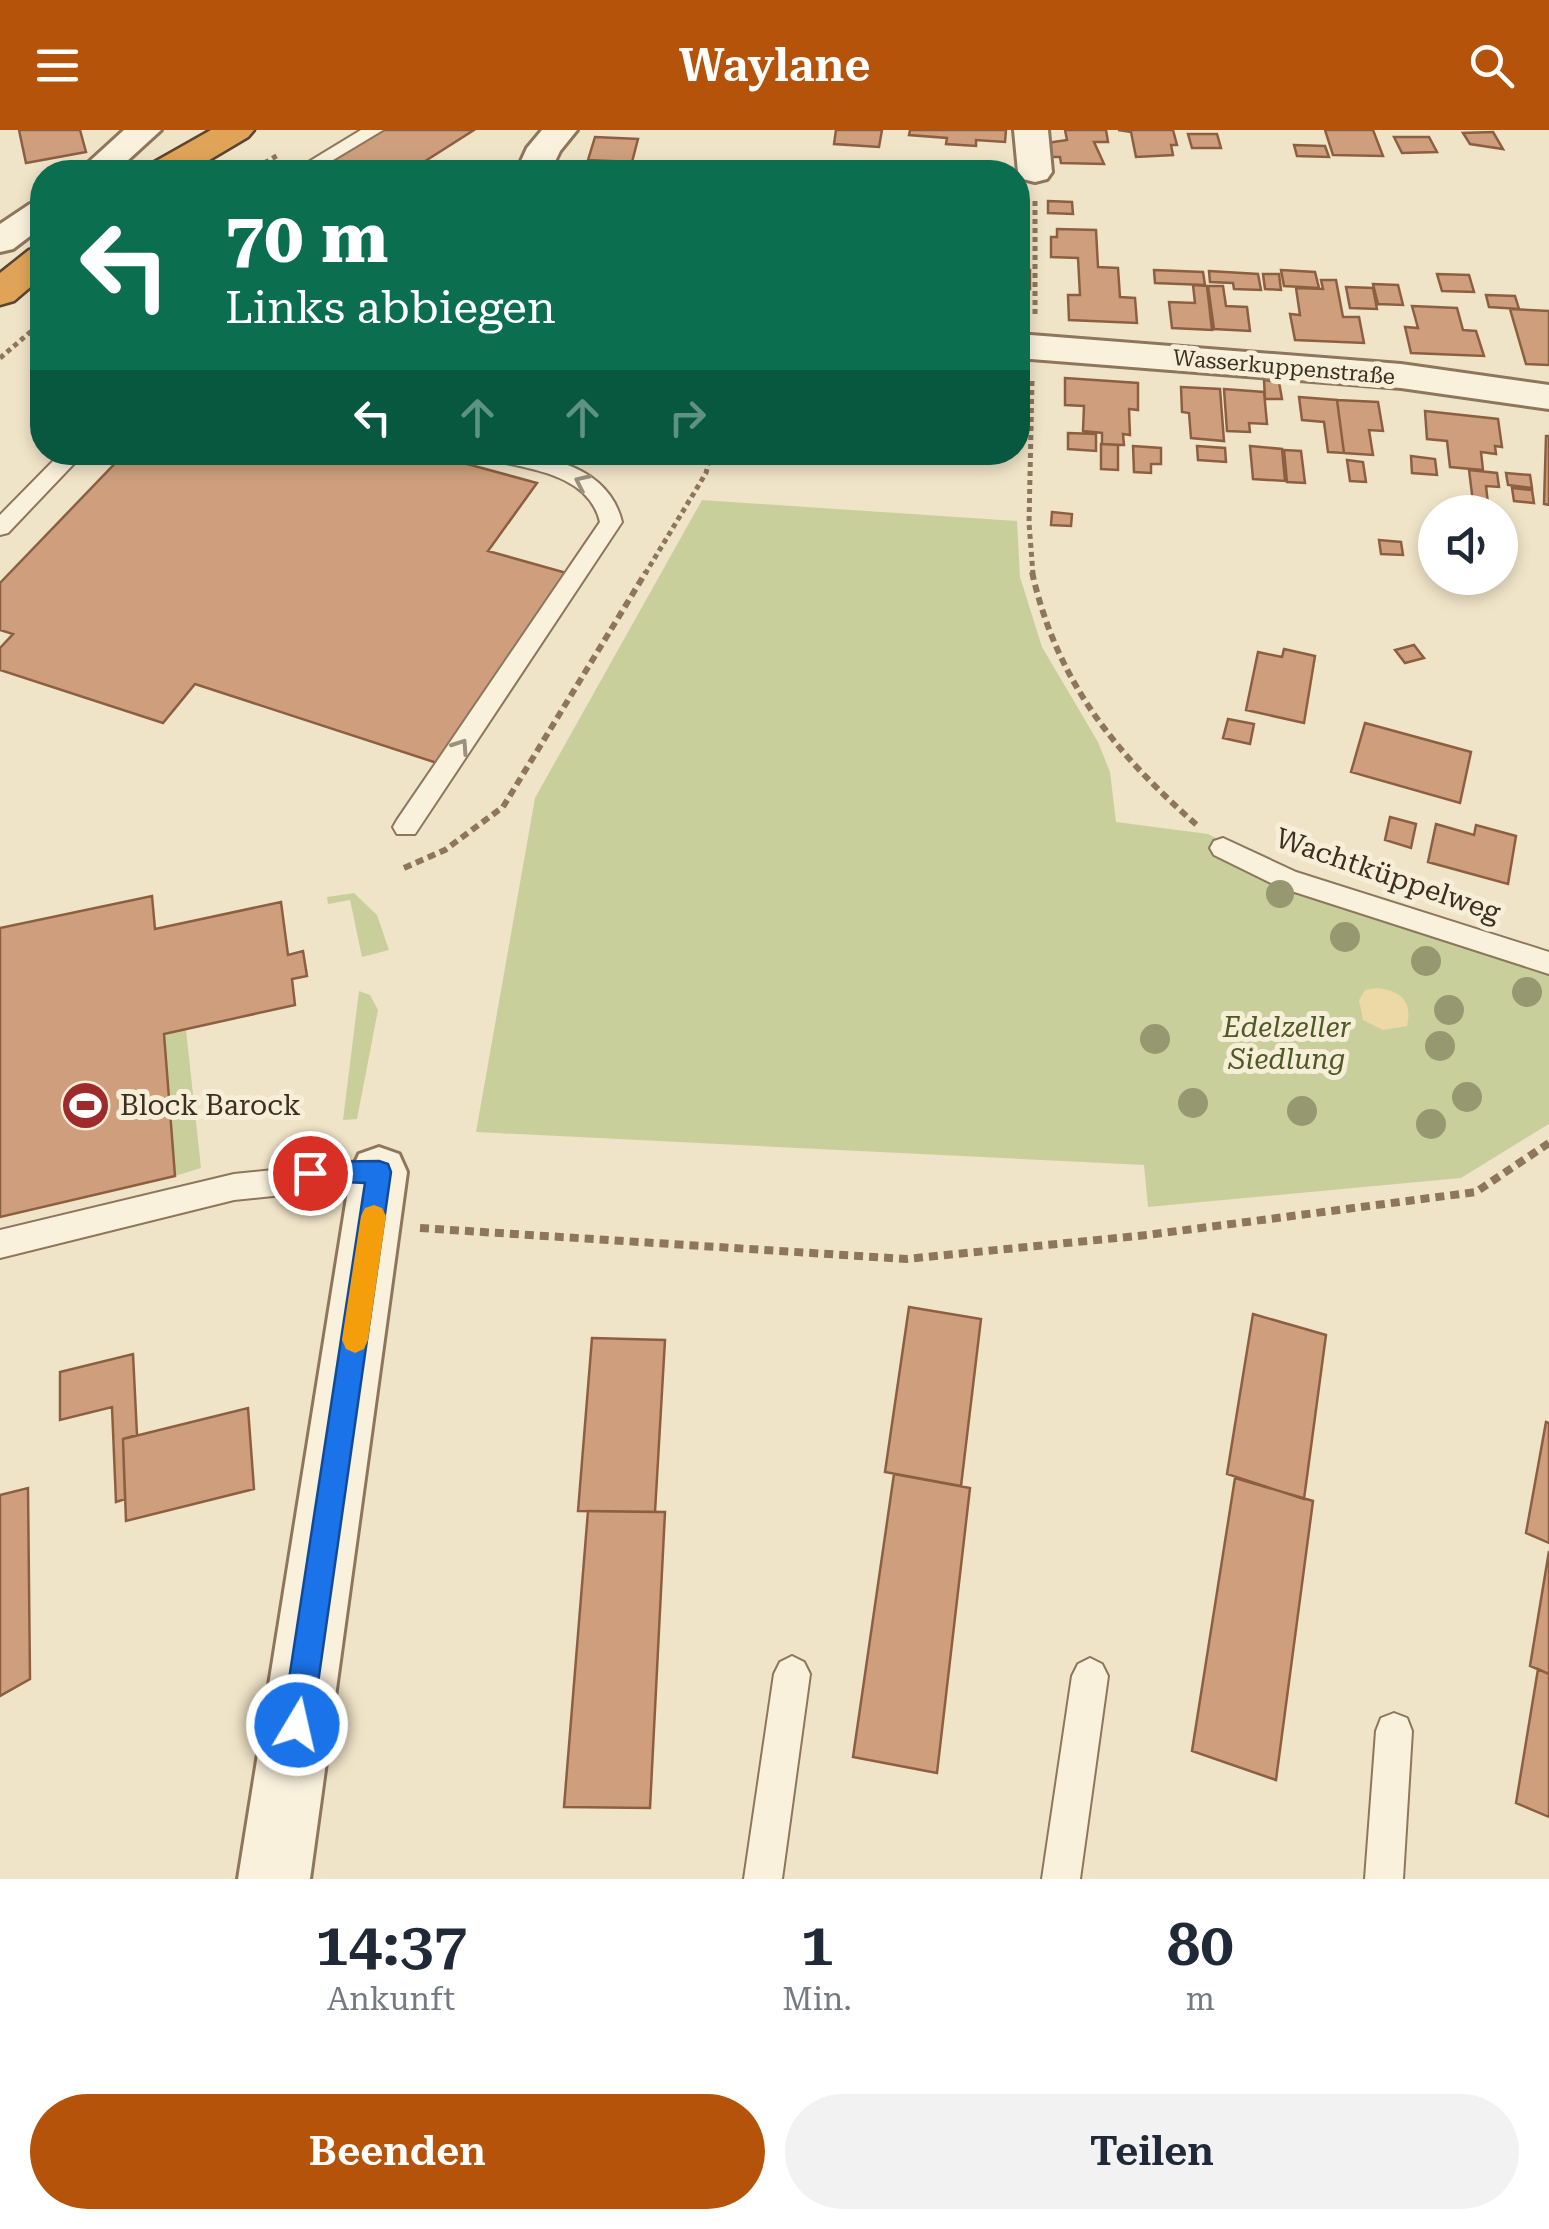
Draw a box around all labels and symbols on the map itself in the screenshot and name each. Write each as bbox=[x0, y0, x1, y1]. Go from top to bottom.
street label: Wasserkuppenstraße bbox=[1172, 345, 1396, 389]
one-way arrow bbox=[575, 474, 593, 494]
one-way arrow bbox=[449, 739, 468, 757]
street label: Wachtküppelweg bbox=[1271, 821, 1505, 929]
park label: Edelzeller Siedlung bbox=[1222, 1011, 1352, 1076]
sports icon: Block Barock bbox=[59, 1079, 111, 1131]
place label: Block Barock bbox=[120, 1089, 301, 1122]
pin bbox=[268, 1131, 353, 1216]
position arrow bbox=[245, 1673, 349, 1777]

